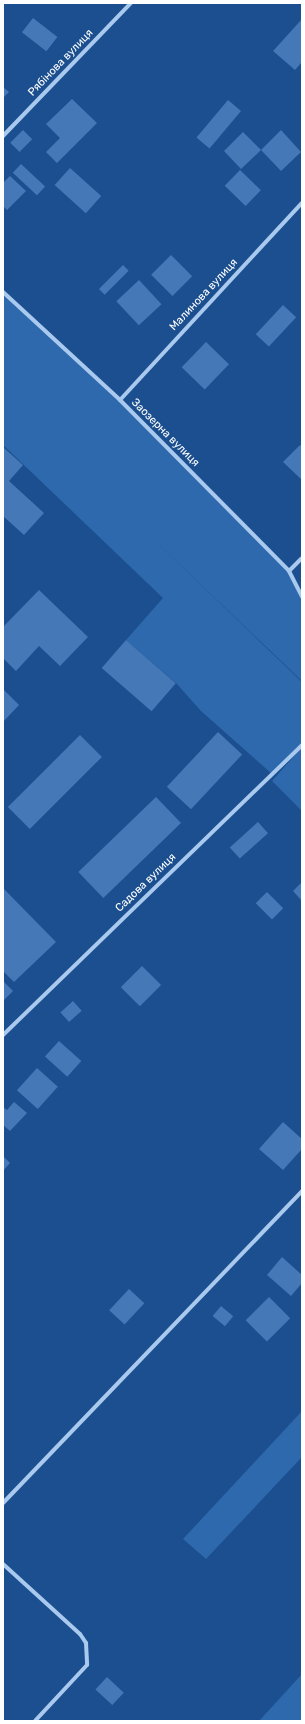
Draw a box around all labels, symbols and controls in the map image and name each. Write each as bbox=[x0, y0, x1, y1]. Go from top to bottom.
street label: Рябінова вулиця bbox=[26, 27, 96, 99]
street label: Малинова вулиця bbox=[167, 256, 241, 334]
street label: Заозерна вулиця bbox=[128, 396, 202, 470]
street label: Садова вулиця bbox=[113, 851, 179, 915]

